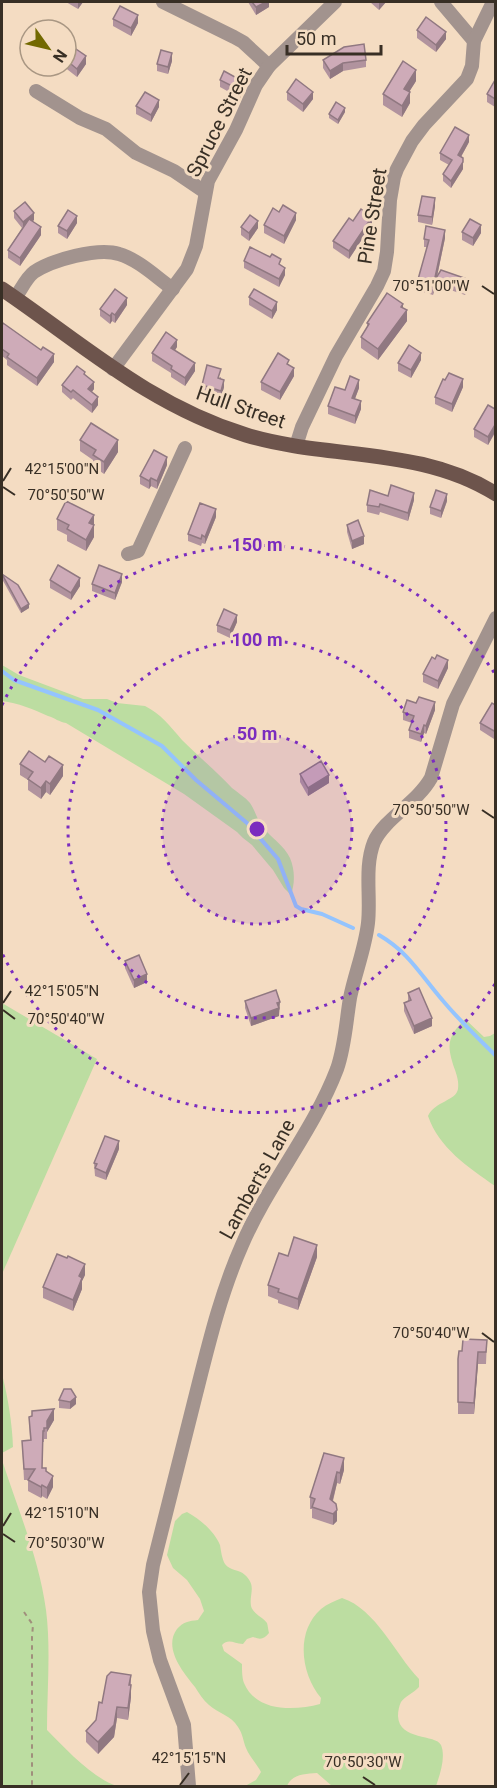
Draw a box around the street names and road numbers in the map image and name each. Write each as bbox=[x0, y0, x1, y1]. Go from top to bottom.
street label: Spruce Street bbox=[181, 63, 257, 181]
street label: Pine Street bbox=[353, 166, 391, 266]
street label: Hull Street bbox=[193, 381, 289, 433]
street label: Lamberts Lane bbox=[214, 1115, 300, 1243]

